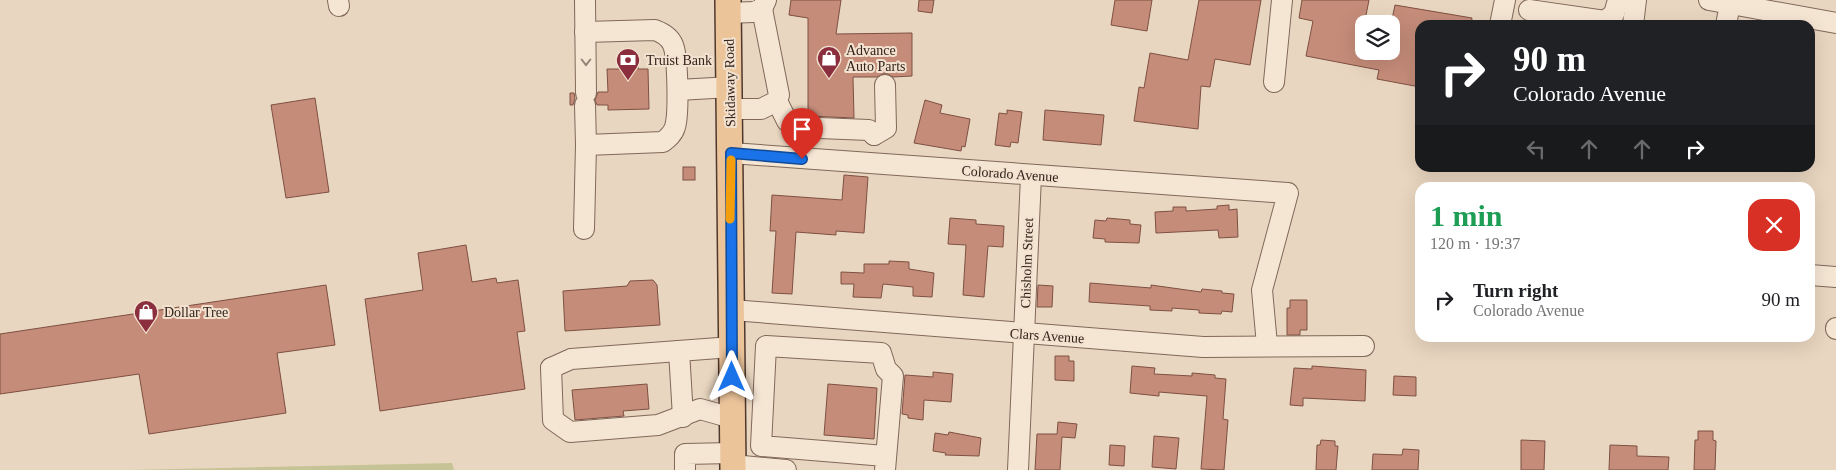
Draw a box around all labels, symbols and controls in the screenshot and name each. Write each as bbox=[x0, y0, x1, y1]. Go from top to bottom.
map controls bbox=[1355, 15, 1400, 60]
button: layers bbox=[1355, 15, 1400, 60]
street label: Skidaway Road bbox=[722, 39, 738, 127]
icon: right bbox=[1430, 40, 1495, 105]
text: 90 m bbox=[1513, 40, 1586, 79]
place label: Advance Auto Parts bbox=[846, 43, 906, 74]
shop icon: Advance Auto Parts bbox=[816, 45, 842, 79]
bank icon: Truist Bank bbox=[615, 47, 641, 81]
place label: Truist Bank bbox=[646, 53, 712, 68]
one-way arrow bbox=[580, 59, 591, 67]
text: Colorado Avenue bbox=[1513, 81, 1666, 106]
pin bbox=[781, 108, 823, 159]
icon: arrive bbox=[788, 115, 816, 143]
icon: left bbox=[1522, 135, 1550, 163]
icon: ahead bbox=[1575, 135, 1603, 163]
icon: ahead bbox=[1628, 135, 1656, 163]
icon: right bbox=[1681, 135, 1709, 163]
street label: Colorado Avenue bbox=[961, 163, 1059, 185]
text: 1 min bbox=[1430, 199, 1503, 232]
button: close bbox=[1748, 199, 1800, 251]
street label: Chisholm Street bbox=[1018, 217, 1036, 309]
text: 120 m · 19:37 bbox=[1430, 235, 1520, 252]
text: Turn right bbox=[1473, 280, 1558, 301]
icon: right bbox=[1430, 286, 1458, 314]
text: 90 m bbox=[1761, 289, 1800, 310]
shop icon: Dollar Tree bbox=[133, 299, 159, 333]
text: Colorado Avenue bbox=[1473, 302, 1584, 319]
place label: Dollar Tree bbox=[164, 305, 228, 320]
street label: Clars Avenue bbox=[1009, 326, 1085, 346]
position arrow bbox=[705, 350, 757, 402]

